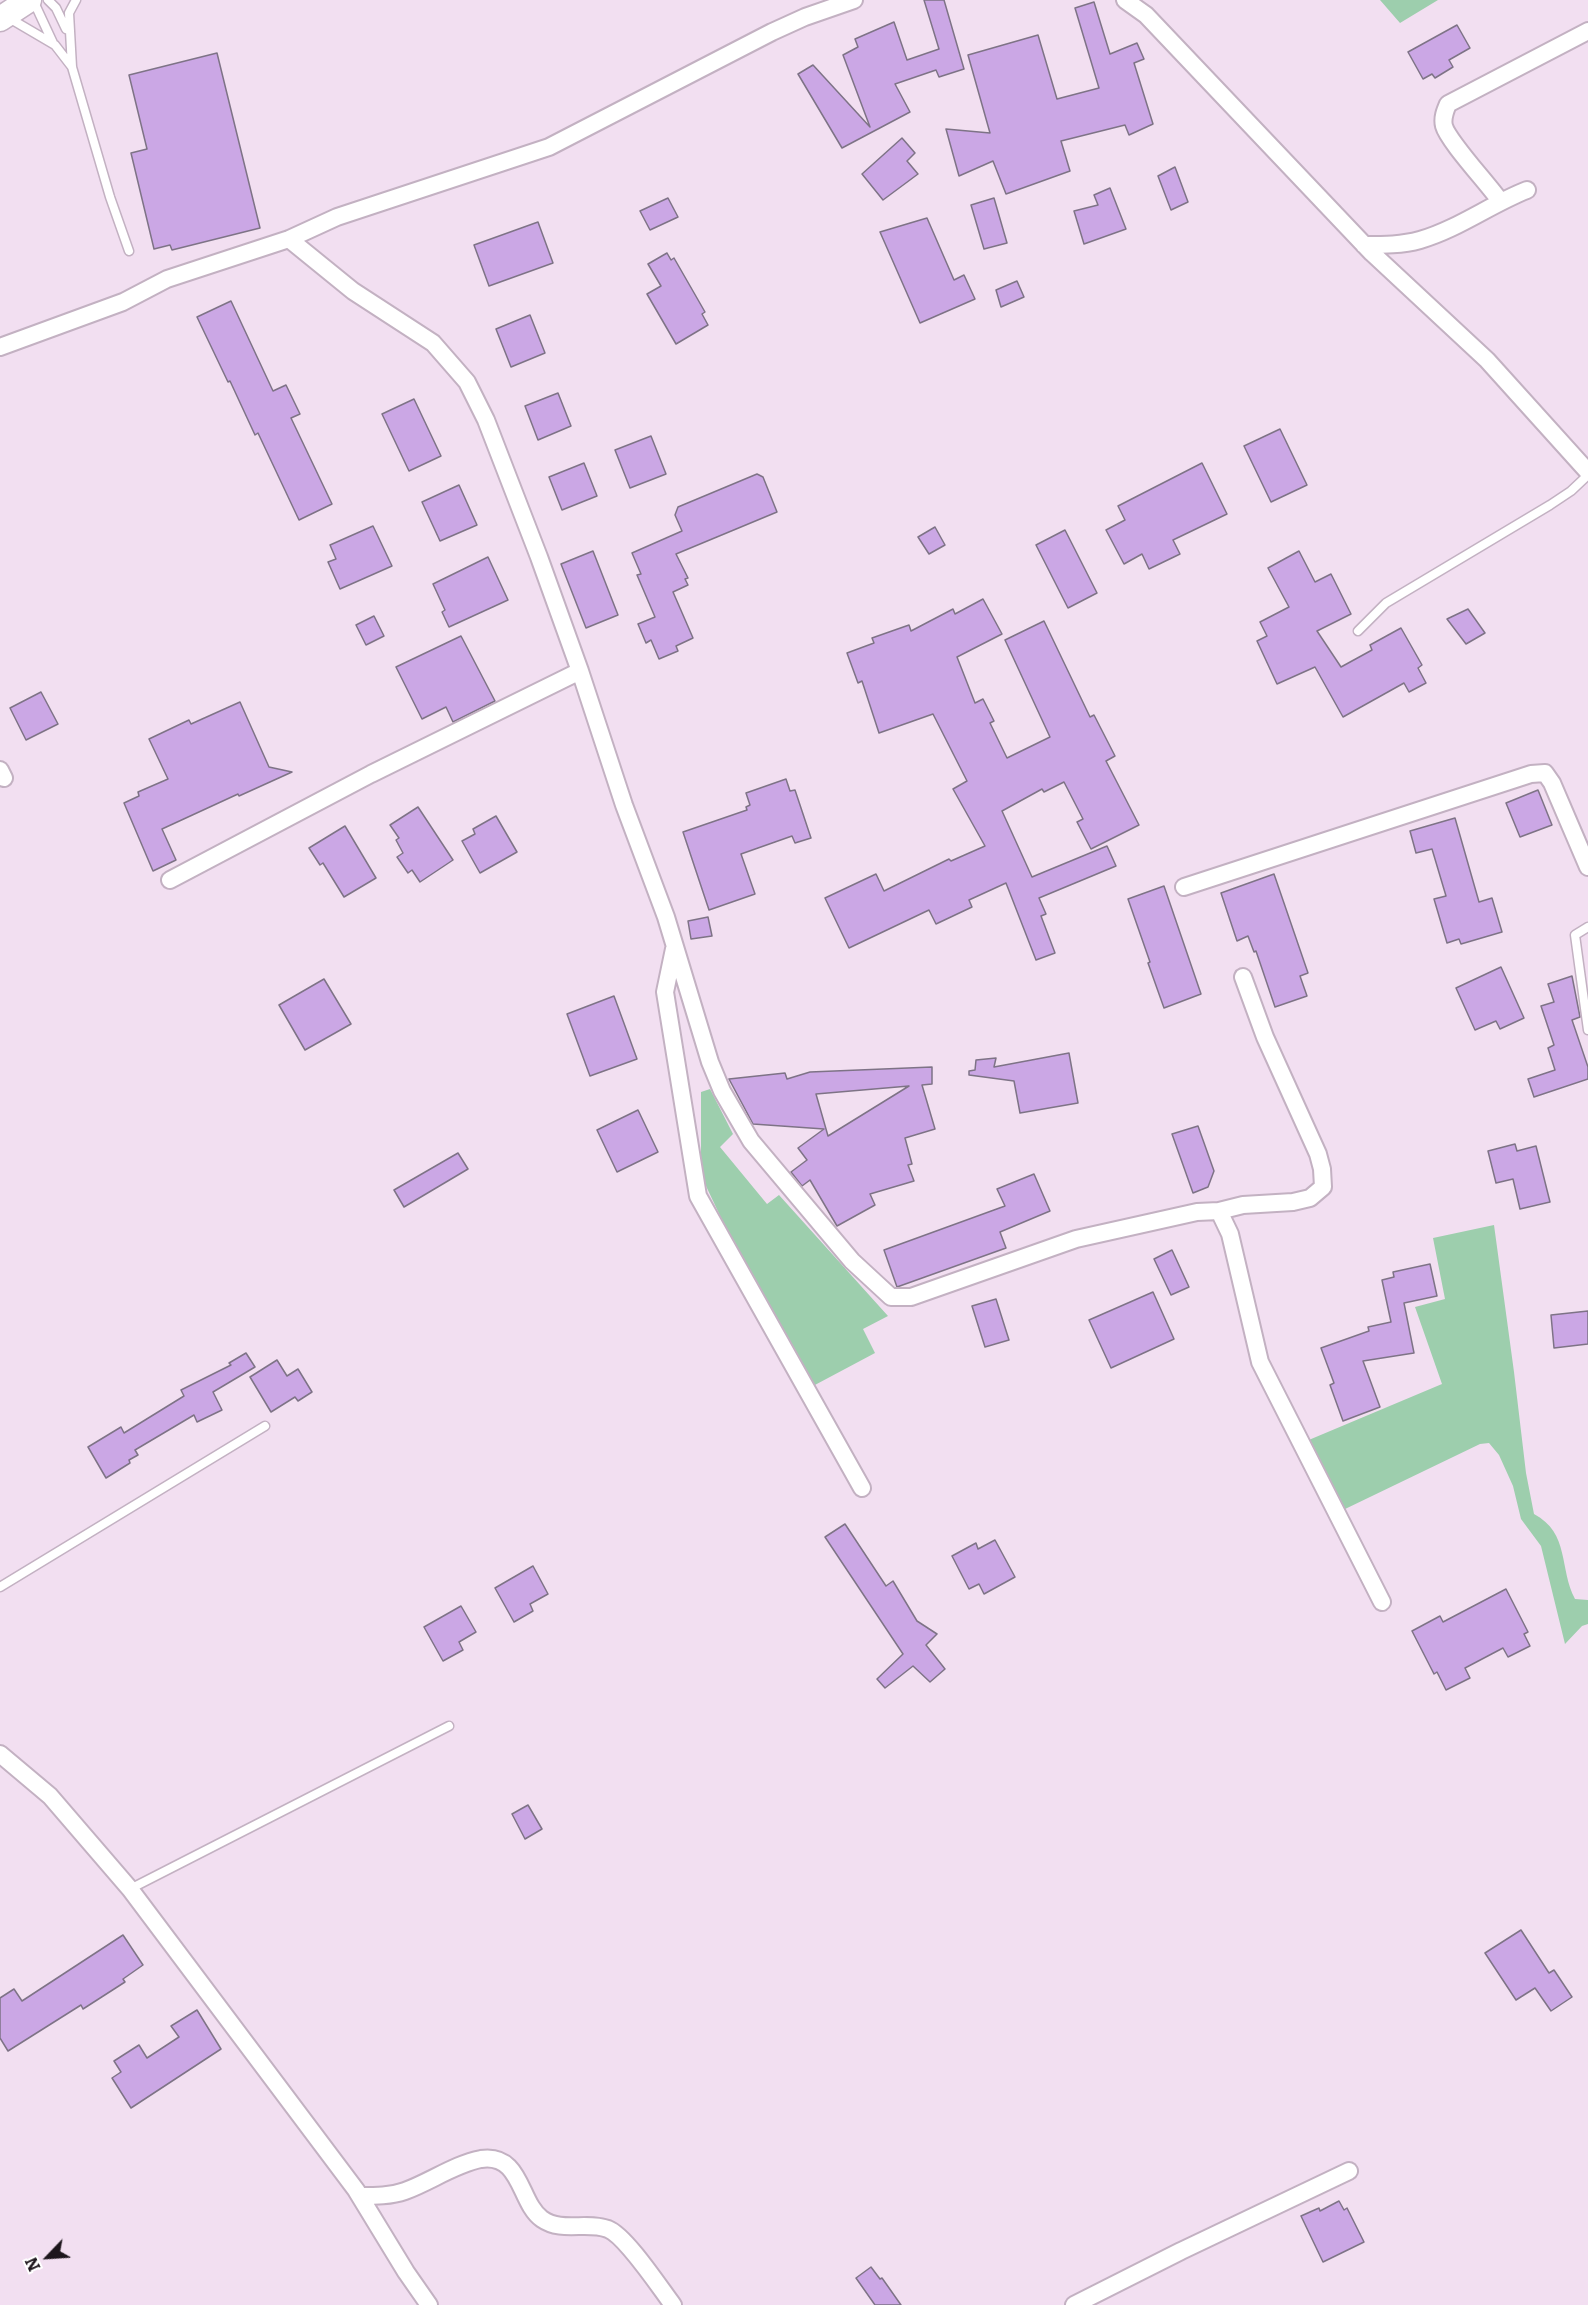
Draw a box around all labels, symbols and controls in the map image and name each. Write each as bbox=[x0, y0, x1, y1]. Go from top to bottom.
north arrow bbox=[18, 2227, 78, 2287]
text: N bbox=[18, 2253, 45, 2276]

